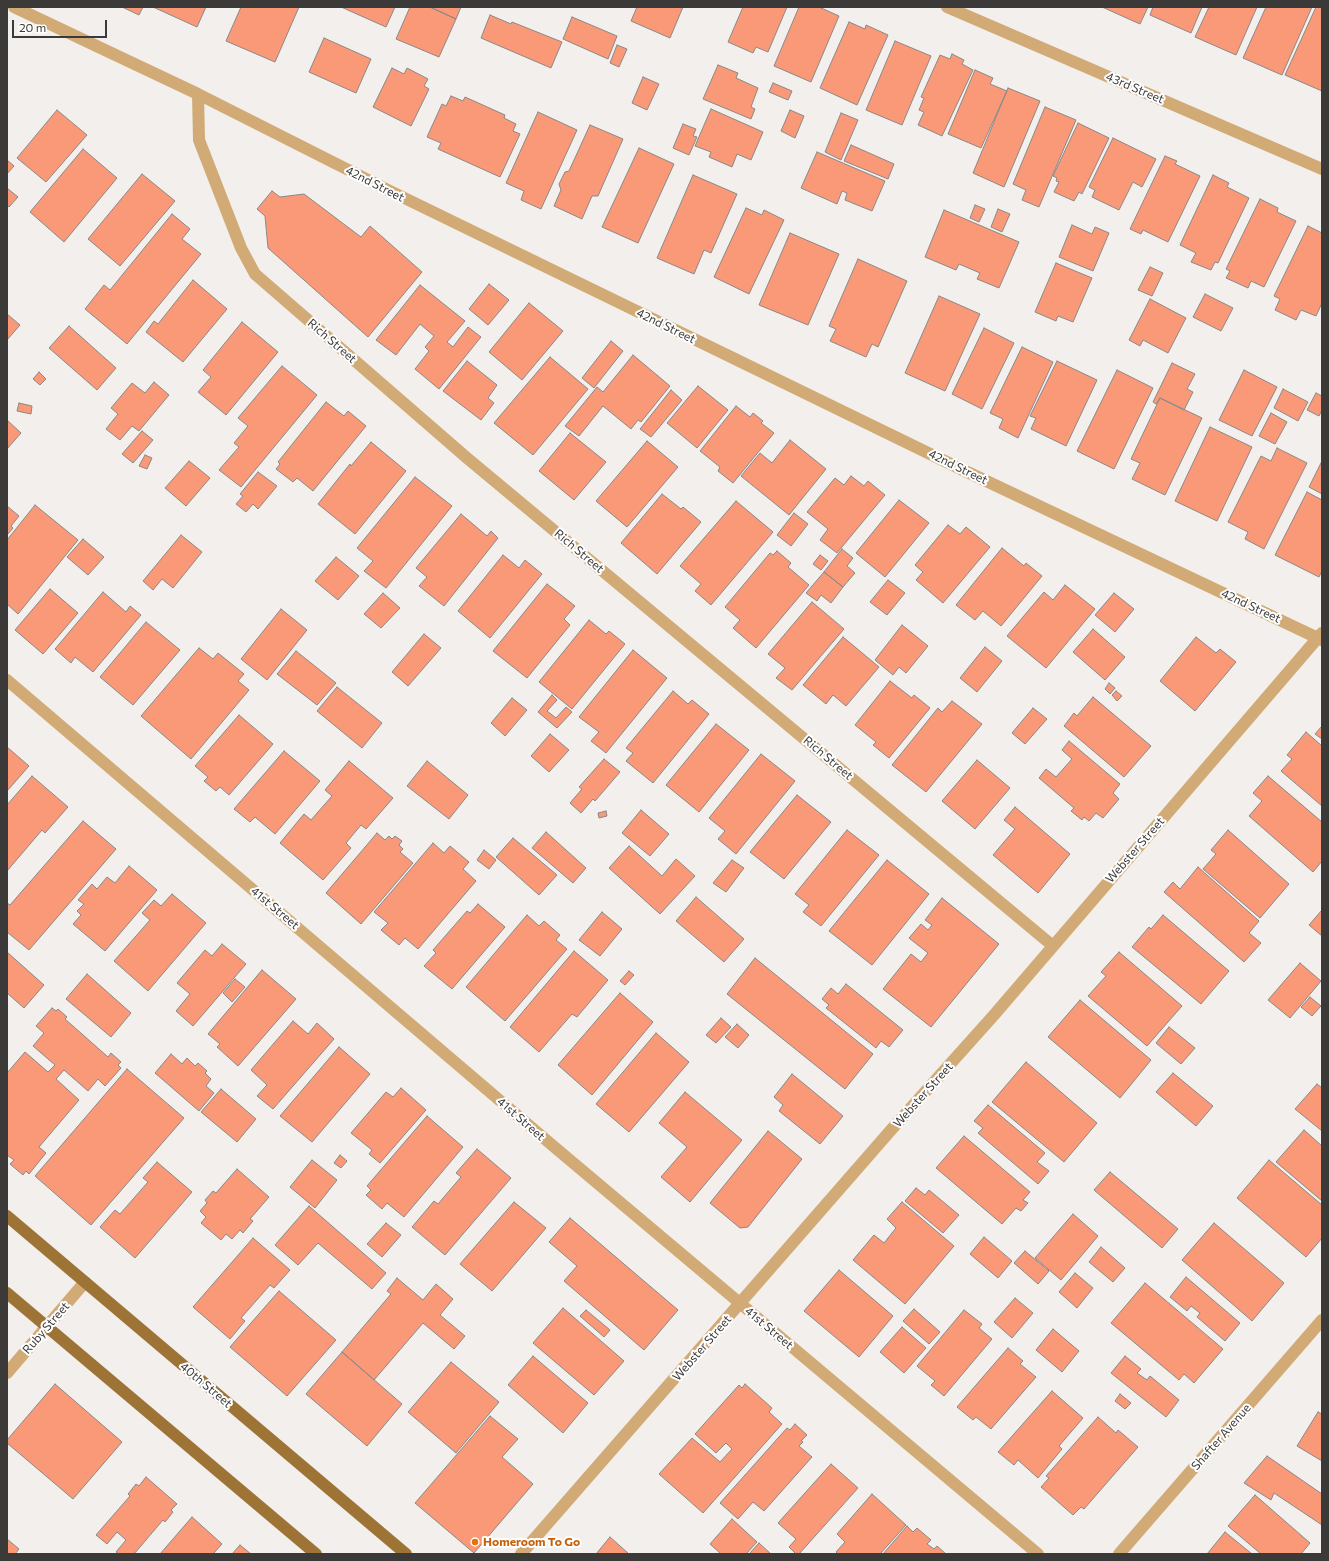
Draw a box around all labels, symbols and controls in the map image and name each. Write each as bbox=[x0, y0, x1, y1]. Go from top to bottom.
scale bar bbox=[14, 12, 109, 38]
text: 20 m bbox=[19, 20, 46, 34]
street label: 43rd Street bbox=[1104, 69, 1166, 107]
street label: 42nd Street bbox=[343, 163, 407, 205]
street label: 42nd Street bbox=[634, 306, 698, 346]
street label: Rich Street bbox=[305, 316, 359, 366]
street label: 42nd Street bbox=[926, 447, 990, 487]
street label: Rich Street bbox=[551, 526, 607, 576]
street label: 42nd Street bbox=[1219, 586, 1283, 626]
street label: Rich Street bbox=[800, 733, 856, 783]
street label: Webster Street bbox=[1103, 814, 1167, 886]
street label: 41st Street bbox=[248, 884, 302, 932]
street label: Webster Street bbox=[890, 1060, 956, 1130]
street label: 41st Street bbox=[494, 1094, 548, 1144]
street label: Ruby Street bbox=[20, 1299, 72, 1357]
street label: 41st Street bbox=[742, 1304, 796, 1352]
street label: Webster Street bbox=[670, 1312, 734, 1384]
street label: 40th Street bbox=[177, 1359, 235, 1411]
street label: Shafter Avenue bbox=[1188, 1401, 1254, 1473]
place label: Homeroom To Go bbox=[483, 1535, 580, 1549]
marker: Homeroom To Go bbox=[470, 1537, 480, 1547]

